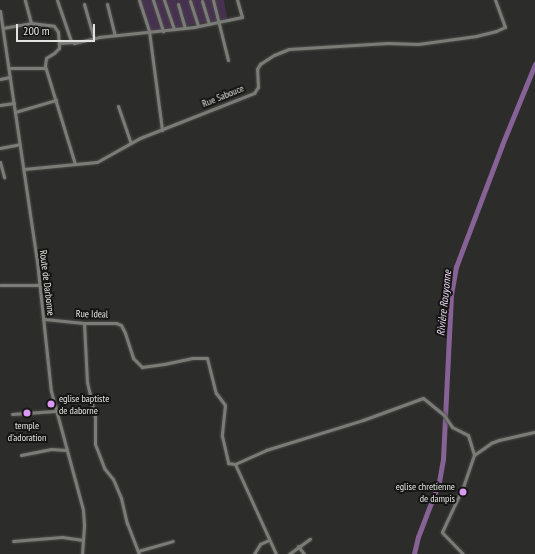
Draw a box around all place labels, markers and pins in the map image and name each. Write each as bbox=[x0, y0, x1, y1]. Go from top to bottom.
place label: eglise baptiste de daborne bbox=[59, 392, 109, 416]
marker: eglise baptiste de daborne bbox=[46, 399, 56, 409]
marker: temple d'adoration bbox=[22, 408, 32, 418]
place label: temple d'adoration bbox=[8, 419, 46, 442]
place label: eglise chretienne de dampis bbox=[396, 480, 455, 504]
marker: eglise chretienne de dampis bbox=[458, 487, 468, 497]

